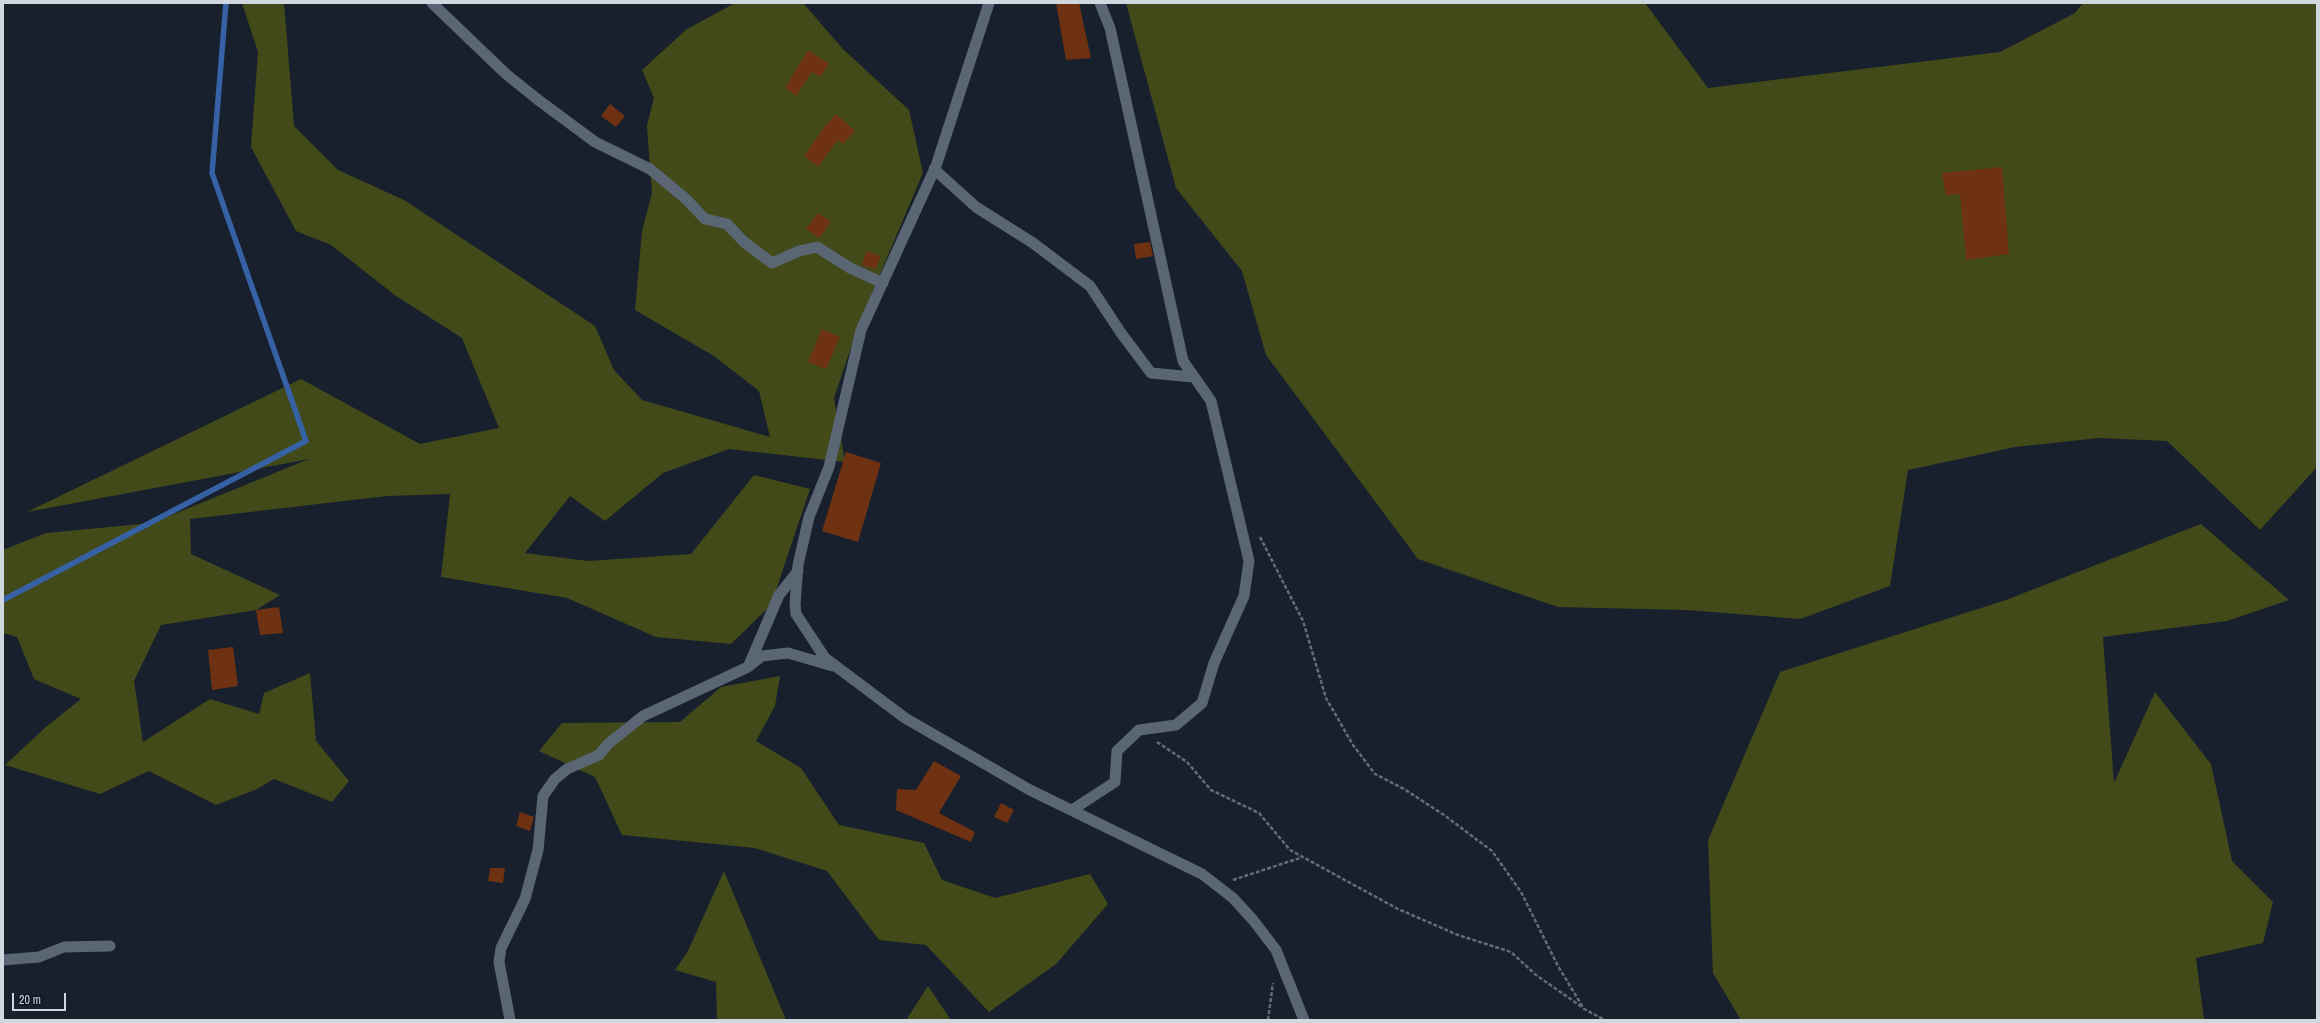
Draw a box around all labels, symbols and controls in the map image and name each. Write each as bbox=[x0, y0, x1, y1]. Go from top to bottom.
scale bar bbox=[14, 985, 68, 1011]
text: 20 m bbox=[19, 992, 41, 1008]

